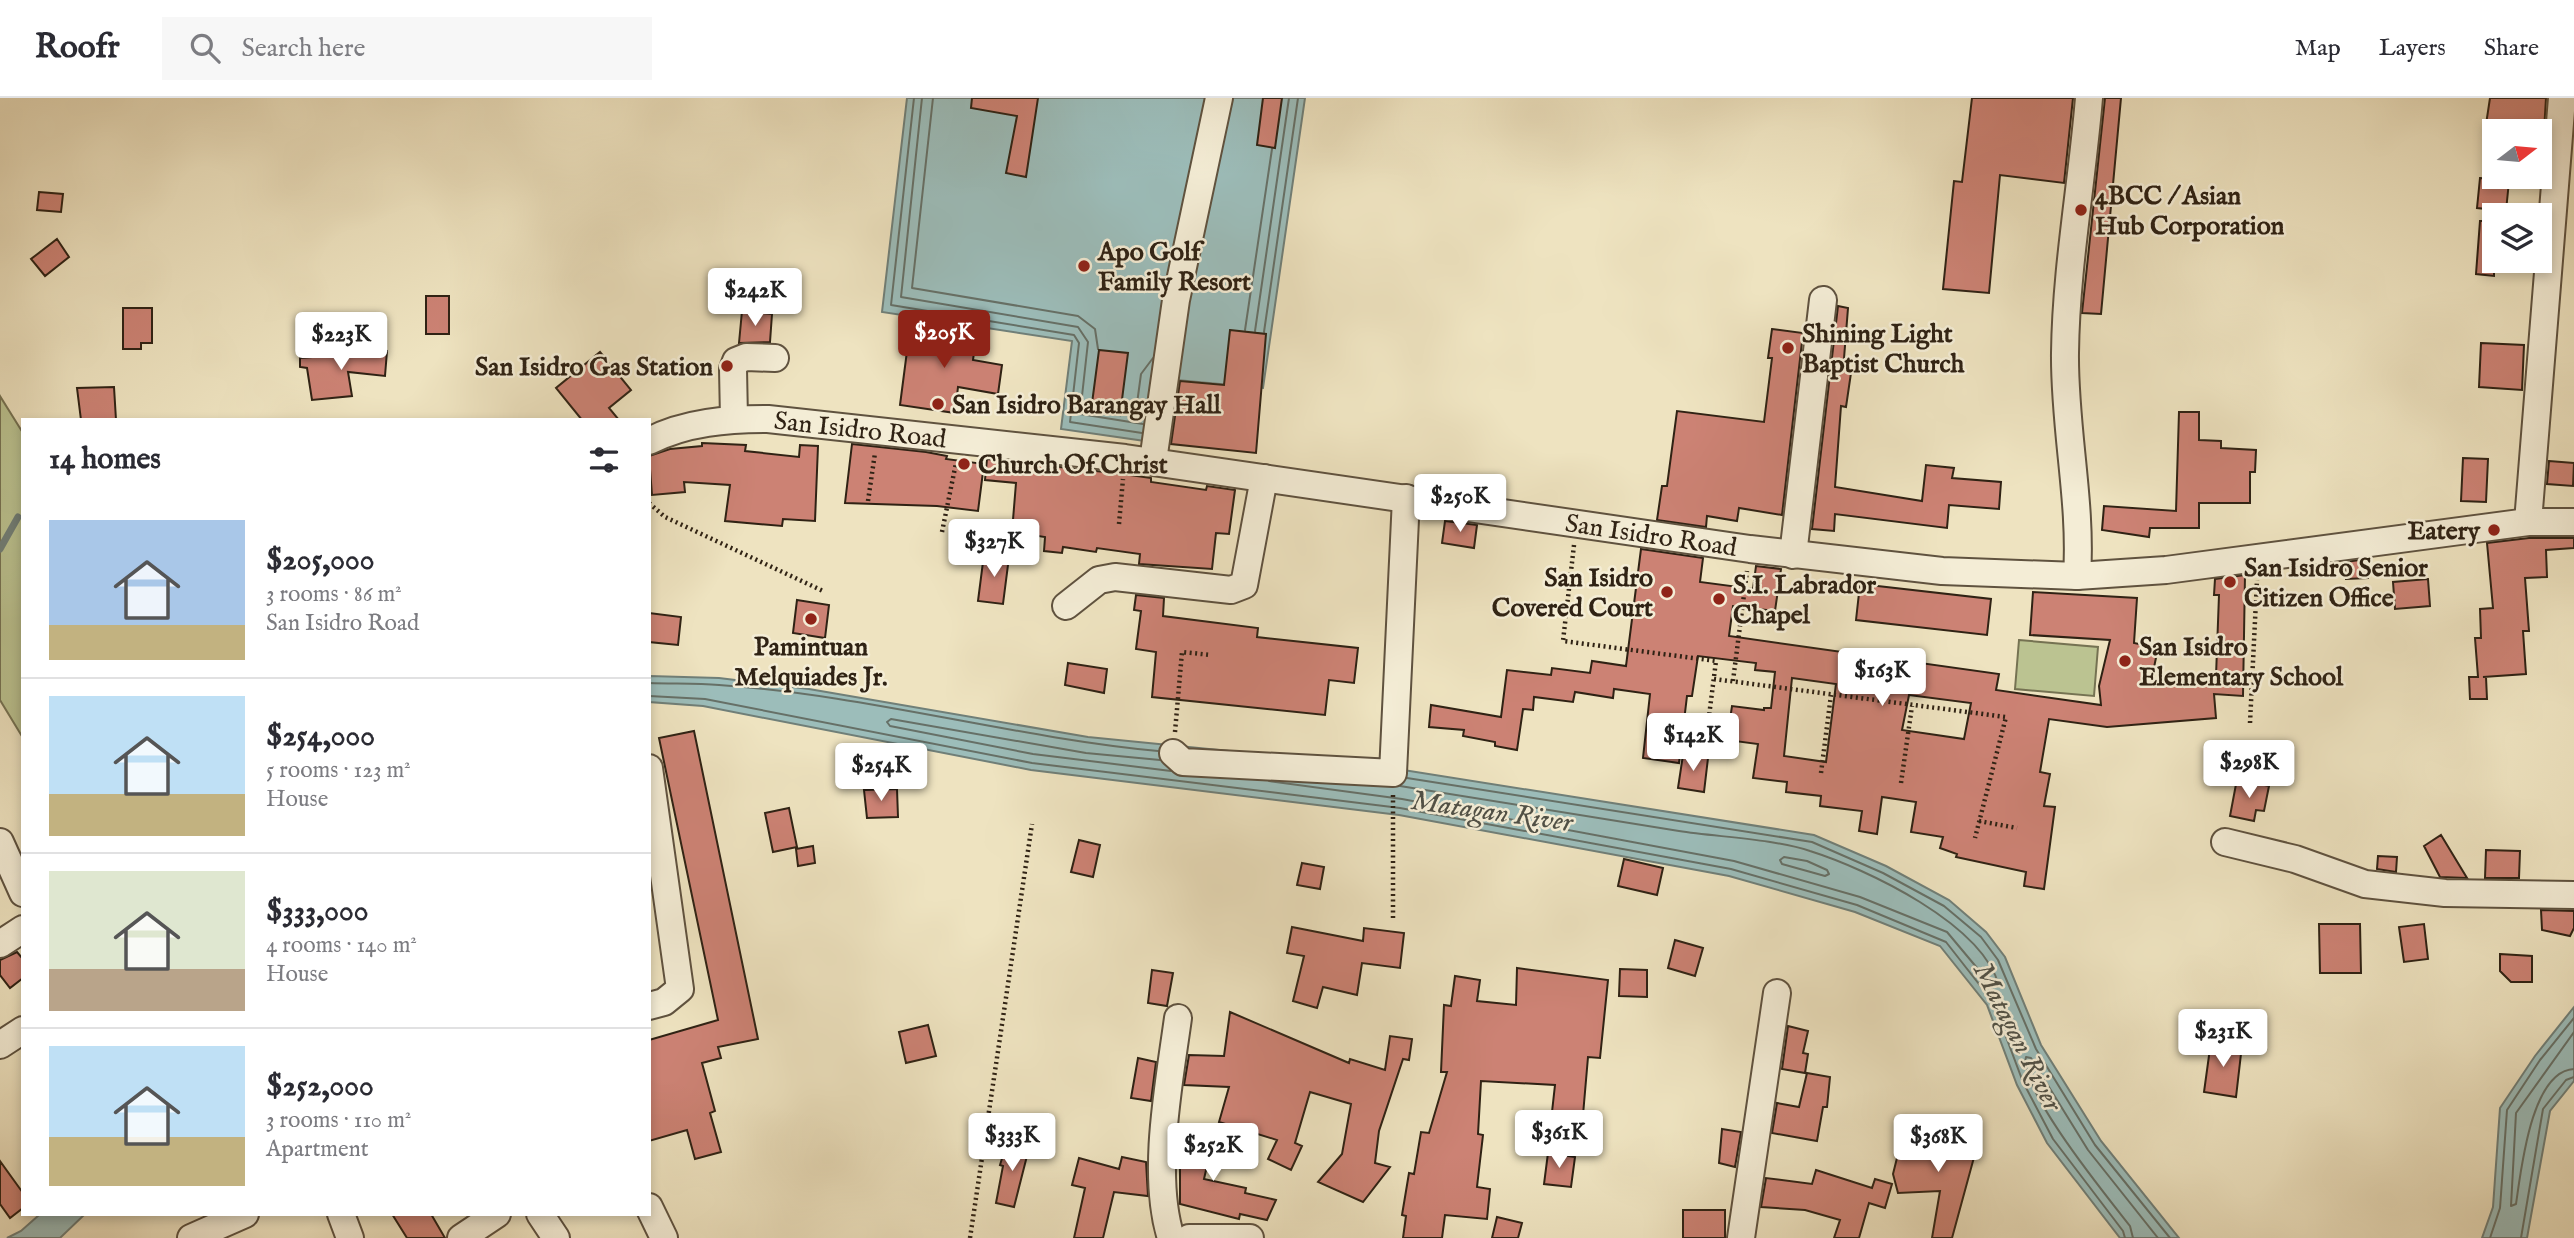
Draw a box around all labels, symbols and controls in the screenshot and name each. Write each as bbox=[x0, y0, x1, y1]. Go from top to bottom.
search box bbox=[162, 17, 652, 80]
text: Roofr bbox=[35, 27, 120, 69]
icon: search bbox=[186, 29, 224, 67]
text: Search here bbox=[242, 32, 365, 65]
text: Map bbox=[2295, 33, 2341, 64]
text: Layers bbox=[2379, 33, 2446, 64]
text: Share bbox=[2484, 33, 2539, 64]
north arrow bbox=[2482, 119, 2552, 189]
map controls bbox=[2482, 119, 2552, 273]
place label: 4BCC / Asian Hub Corporation bbox=[2095, 180, 2285, 243]
marker: 4BCC / Asian Hub Corporation bbox=[2073, 202, 2089, 218]
button: layers bbox=[2482, 203, 2552, 273]
place label: Apo Golf Family Resort bbox=[1097, 236, 1251, 299]
marker: Apo Golf Family Resort bbox=[1076, 258, 1092, 274]
pin: $242K bbox=[706, 268, 804, 328]
text: $242K bbox=[724, 276, 786, 305]
pin: $205K bbox=[895, 310, 993, 370]
pin: $223K bbox=[292, 313, 390, 372]
text: $205K bbox=[914, 318, 974, 347]
place label: Shining Light Baptist Church bbox=[1802, 318, 1966, 381]
text: $223K bbox=[311, 320, 371, 349]
marker: Shining Light Baptist Church bbox=[1780, 340, 1796, 356]
place label: San Isidro Gas Station bbox=[475, 351, 713, 384]
marker: San Isidro Gas Station bbox=[719, 358, 735, 374]
place label: San Isidro Barangay Hall bbox=[952, 389, 1222, 422]
marker: San Isidro Barangay Hall bbox=[930, 396, 946, 412]
street label: San Isidro Road bbox=[772, 405, 948, 456]
text: 14 homes bbox=[49, 441, 161, 479]
icon: filters bbox=[585, 441, 623, 479]
place label: Church Of Christ bbox=[978, 449, 1168, 482]
marker: Church Of Christ bbox=[956, 456, 972, 472]
pin: $250K bbox=[1411, 474, 1509, 534]
text: $250K bbox=[1430, 482, 1490, 511]
street label: San Isidro Road bbox=[1563, 507, 1739, 565]
place label: Eatery bbox=[2408, 515, 2481, 548]
pin: $327K bbox=[945, 519, 1043, 579]
marker: Eatery bbox=[2486, 522, 2502, 538]
text: $327K bbox=[964, 527, 1024, 556]
text: $205,000 bbox=[266, 542, 375, 580]
icon: home bbox=[105, 548, 189, 632]
place label: San Isidro Senior Citizen Office bbox=[2244, 552, 2428, 615]
place label: San Isidro Covered Court bbox=[1492, 562, 1653, 625]
place label: S.I. Labrador Chapel bbox=[1733, 569, 1876, 632]
marker: San Isidro Senior Citizen Office bbox=[2222, 574, 2238, 590]
text: 3 rooms · 86 m² bbox=[266, 580, 402, 609]
marker: San Isidro Covered Court bbox=[1659, 584, 1675, 600]
marker: S.I. Labrador Chapel bbox=[1711, 591, 1727, 607]
text: San Isidro Road bbox=[266, 609, 419, 638]
marker: Pamintuan Melquiades Jr. bbox=[803, 611, 819, 627]
place label: Pamintuan Melquiades Jr. bbox=[734, 631, 888, 694]
place label: San Isidro Elementary School bbox=[2139, 631, 2344, 694]
pin: $163K bbox=[1833, 648, 1931, 708]
marker: San Isidro Elementary School bbox=[2117, 653, 2133, 669]
text: $163K bbox=[1854, 656, 1910, 685]
pin: $142K bbox=[1644, 714, 1742, 773]
text: $254,000 bbox=[266, 718, 375, 756]
text: $142K bbox=[1663, 721, 1723, 750]
icon: home bbox=[105, 724, 189, 808]
pin: $298K bbox=[2200, 740, 2298, 800]
pin: $254K bbox=[832, 744, 930, 803]
text: $298K bbox=[2219, 748, 2279, 777]
text: $254K bbox=[851, 751, 911, 780]
text: 5 rooms · 123 m² bbox=[266, 756, 411, 785]
water label: Matagan River bbox=[1409, 784, 1576, 841]
text: House bbox=[266, 785, 328, 814]
text: $333,000 bbox=[266, 893, 368, 931]
icon: home bbox=[105, 899, 189, 983]
text: 4 rooms · 140 m² bbox=[266, 931, 417, 960]
water label: Matagan River bbox=[1964, 957, 2070, 1119]
text: House bbox=[266, 960, 328, 989]
pin: $231K bbox=[2174, 1010, 2272, 1069]
text: $231K bbox=[2194, 1017, 2252, 1046]
text: $252,000 bbox=[266, 1068, 374, 1106]
icon: home bbox=[105, 1074, 189, 1158]
text: 3 rooms · 110 m² bbox=[266, 1106, 411, 1135]
pin: $361K bbox=[1510, 1110, 1608, 1170]
pin: $333K bbox=[963, 1114, 1061, 1173]
pin: $368K bbox=[1889, 1114, 1987, 1174]
text: $361K bbox=[1531, 1118, 1587, 1147]
text: $333K bbox=[984, 1121, 1040, 1150]
text: $368K bbox=[1910, 1122, 1966, 1151]
pin: $252K bbox=[1164, 1124, 1262, 1183]
text: $252K bbox=[1183, 1131, 1243, 1160]
text: Apartment bbox=[266, 1135, 369, 1164]

